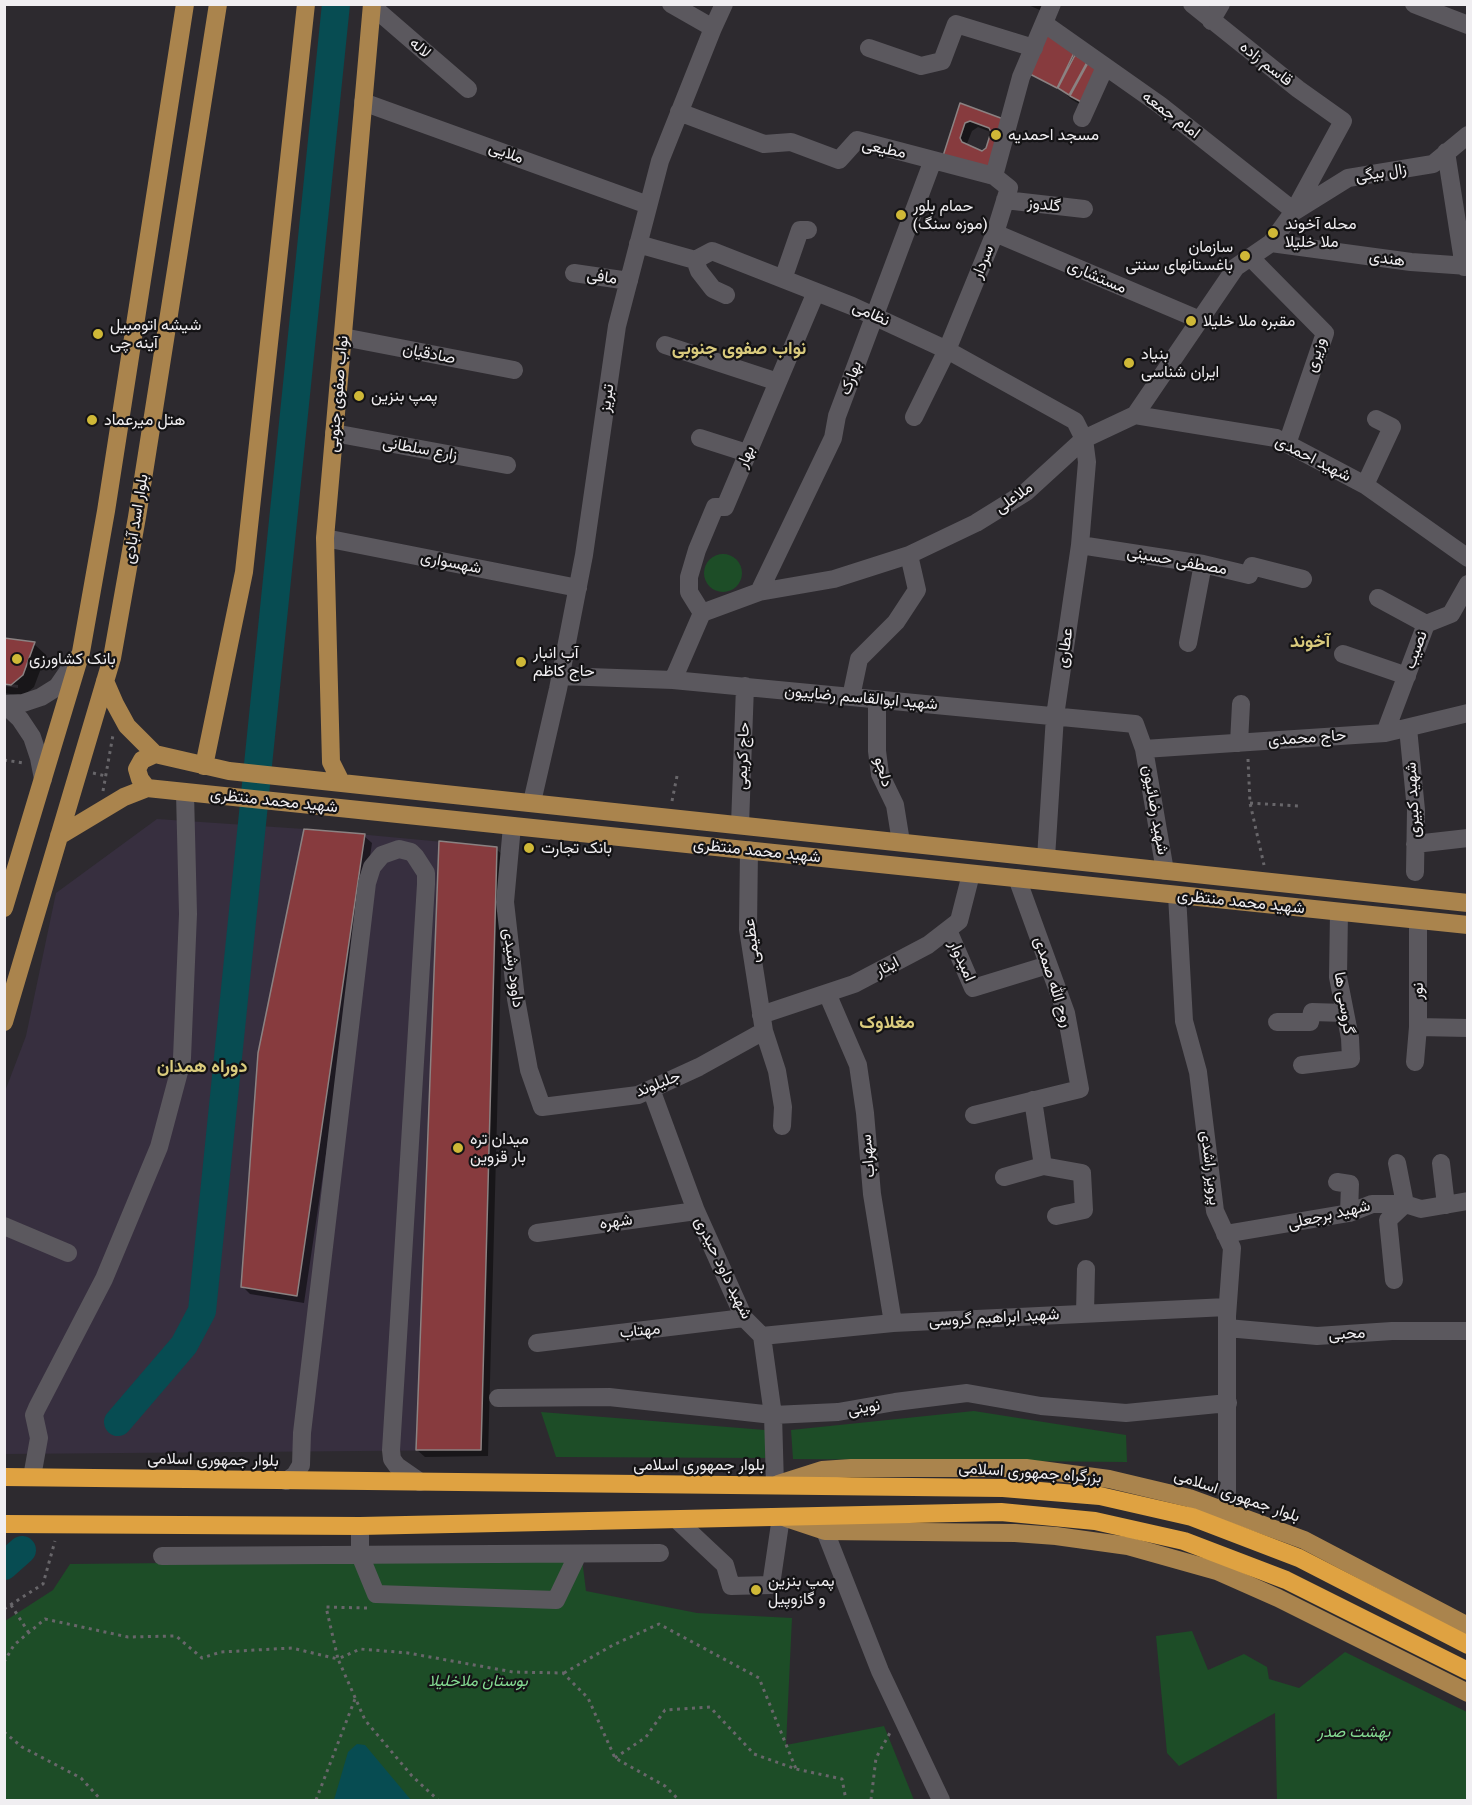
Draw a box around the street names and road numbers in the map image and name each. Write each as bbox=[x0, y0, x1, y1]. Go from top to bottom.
street label: لاله bbox=[405, 34, 435, 62]
street label: قاسم زاده bbox=[1236, 37, 1296, 91]
street label: امام جمعه bbox=[1138, 87, 1204, 143]
street label: مطیعی bbox=[860, 135, 908, 163]
street label: ملایی bbox=[486, 138, 526, 168]
street label: زال بیگی bbox=[1354, 159, 1408, 187]
street label: گلدوز bbox=[1026, 194, 1062, 216]
street label: سردار bbox=[968, 242, 998, 282]
street label: هندی bbox=[1368, 247, 1406, 271]
street label: مستشاری bbox=[1065, 256, 1129, 298]
street label: مافی bbox=[586, 265, 618, 289]
street label: نظامی bbox=[849, 297, 893, 331]
street label: نواب صفوی جنوبی bbox=[323, 335, 353, 453]
street label: وزیری bbox=[1302, 335, 1330, 375]
street label: صادقیان bbox=[401, 339, 457, 369]
street label: بهارک bbox=[836, 358, 866, 398]
street label: تبریز bbox=[596, 383, 618, 413]
street label: شهید احمدی bbox=[1272, 432, 1354, 486]
street label: زارع سلطانی bbox=[381, 433, 459, 465]
street label: بهار bbox=[733, 443, 759, 471]
street label: بلوار اسد آبادی bbox=[119, 473, 153, 565]
street label: ملاعلی bbox=[991, 478, 1037, 518]
street label: مصطفی حسینی bbox=[1125, 543, 1229, 579]
street label: شهسواری bbox=[419, 548, 483, 578]
street label: عطاری bbox=[1053, 627, 1077, 669]
street label: نصیب bbox=[1400, 628, 1432, 672]
street label: شهید ابوالقاسم رضاییون bbox=[783, 682, 939, 714]
street label: حاج کریمی bbox=[732, 722, 754, 790]
street label: حاج محمدی bbox=[1267, 726, 1347, 750]
street label: دلجو bbox=[870, 755, 896, 789]
street label: شهید کبیری bbox=[1401, 762, 1425, 838]
street label: شهید رضائیون bbox=[1138, 764, 1172, 856]
street label: شهید محمد منتظری bbox=[209, 785, 339, 817]
street label: شهید محمد منتظری bbox=[692, 835, 822, 867]
street label: شهید محمد منتظری bbox=[1176, 886, 1306, 918]
street label: عظیمی bbox=[740, 918, 764, 964]
street label: داوود رشیدی bbox=[499, 927, 527, 1009]
street label: روح الله صمدی bbox=[1029, 934, 1077, 1030]
street label: امیدوار bbox=[945, 938, 979, 984]
street label: ایثار bbox=[872, 953, 902, 981]
street label: گروسی ها bbox=[1330, 971, 1358, 1035]
street label: نور bbox=[1408, 982, 1428, 1000]
street label: جلیلوند bbox=[633, 1066, 683, 1102]
street label: پرویز راشدی bbox=[1196, 1130, 1224, 1206]
street label: سهراب bbox=[857, 1134, 879, 1178]
street label: شهید برجعلی bbox=[1286, 1196, 1372, 1234]
street label: شهره bbox=[598, 1210, 634, 1234]
street label: شهید داود حیدری bbox=[690, 1214, 756, 1322]
street label: شهید ابراهیم گروسی bbox=[928, 1305, 1060, 1331]
street label: مهتاب bbox=[619, 1319, 661, 1343]
street label: محبی bbox=[1328, 1323, 1366, 1345]
street label: نوینی bbox=[846, 1396, 882, 1420]
street label: بلوار جمهوری اسلامی bbox=[147, 1449, 279, 1471]
street label: بلوار جمهوری اسلامی bbox=[633, 1455, 765, 1475]
street label: بزرگراه جمهوری اسلامی bbox=[958, 1458, 1102, 1488]
street label: بلوار جمهوری اسلامی bbox=[1172, 1466, 1302, 1526]

